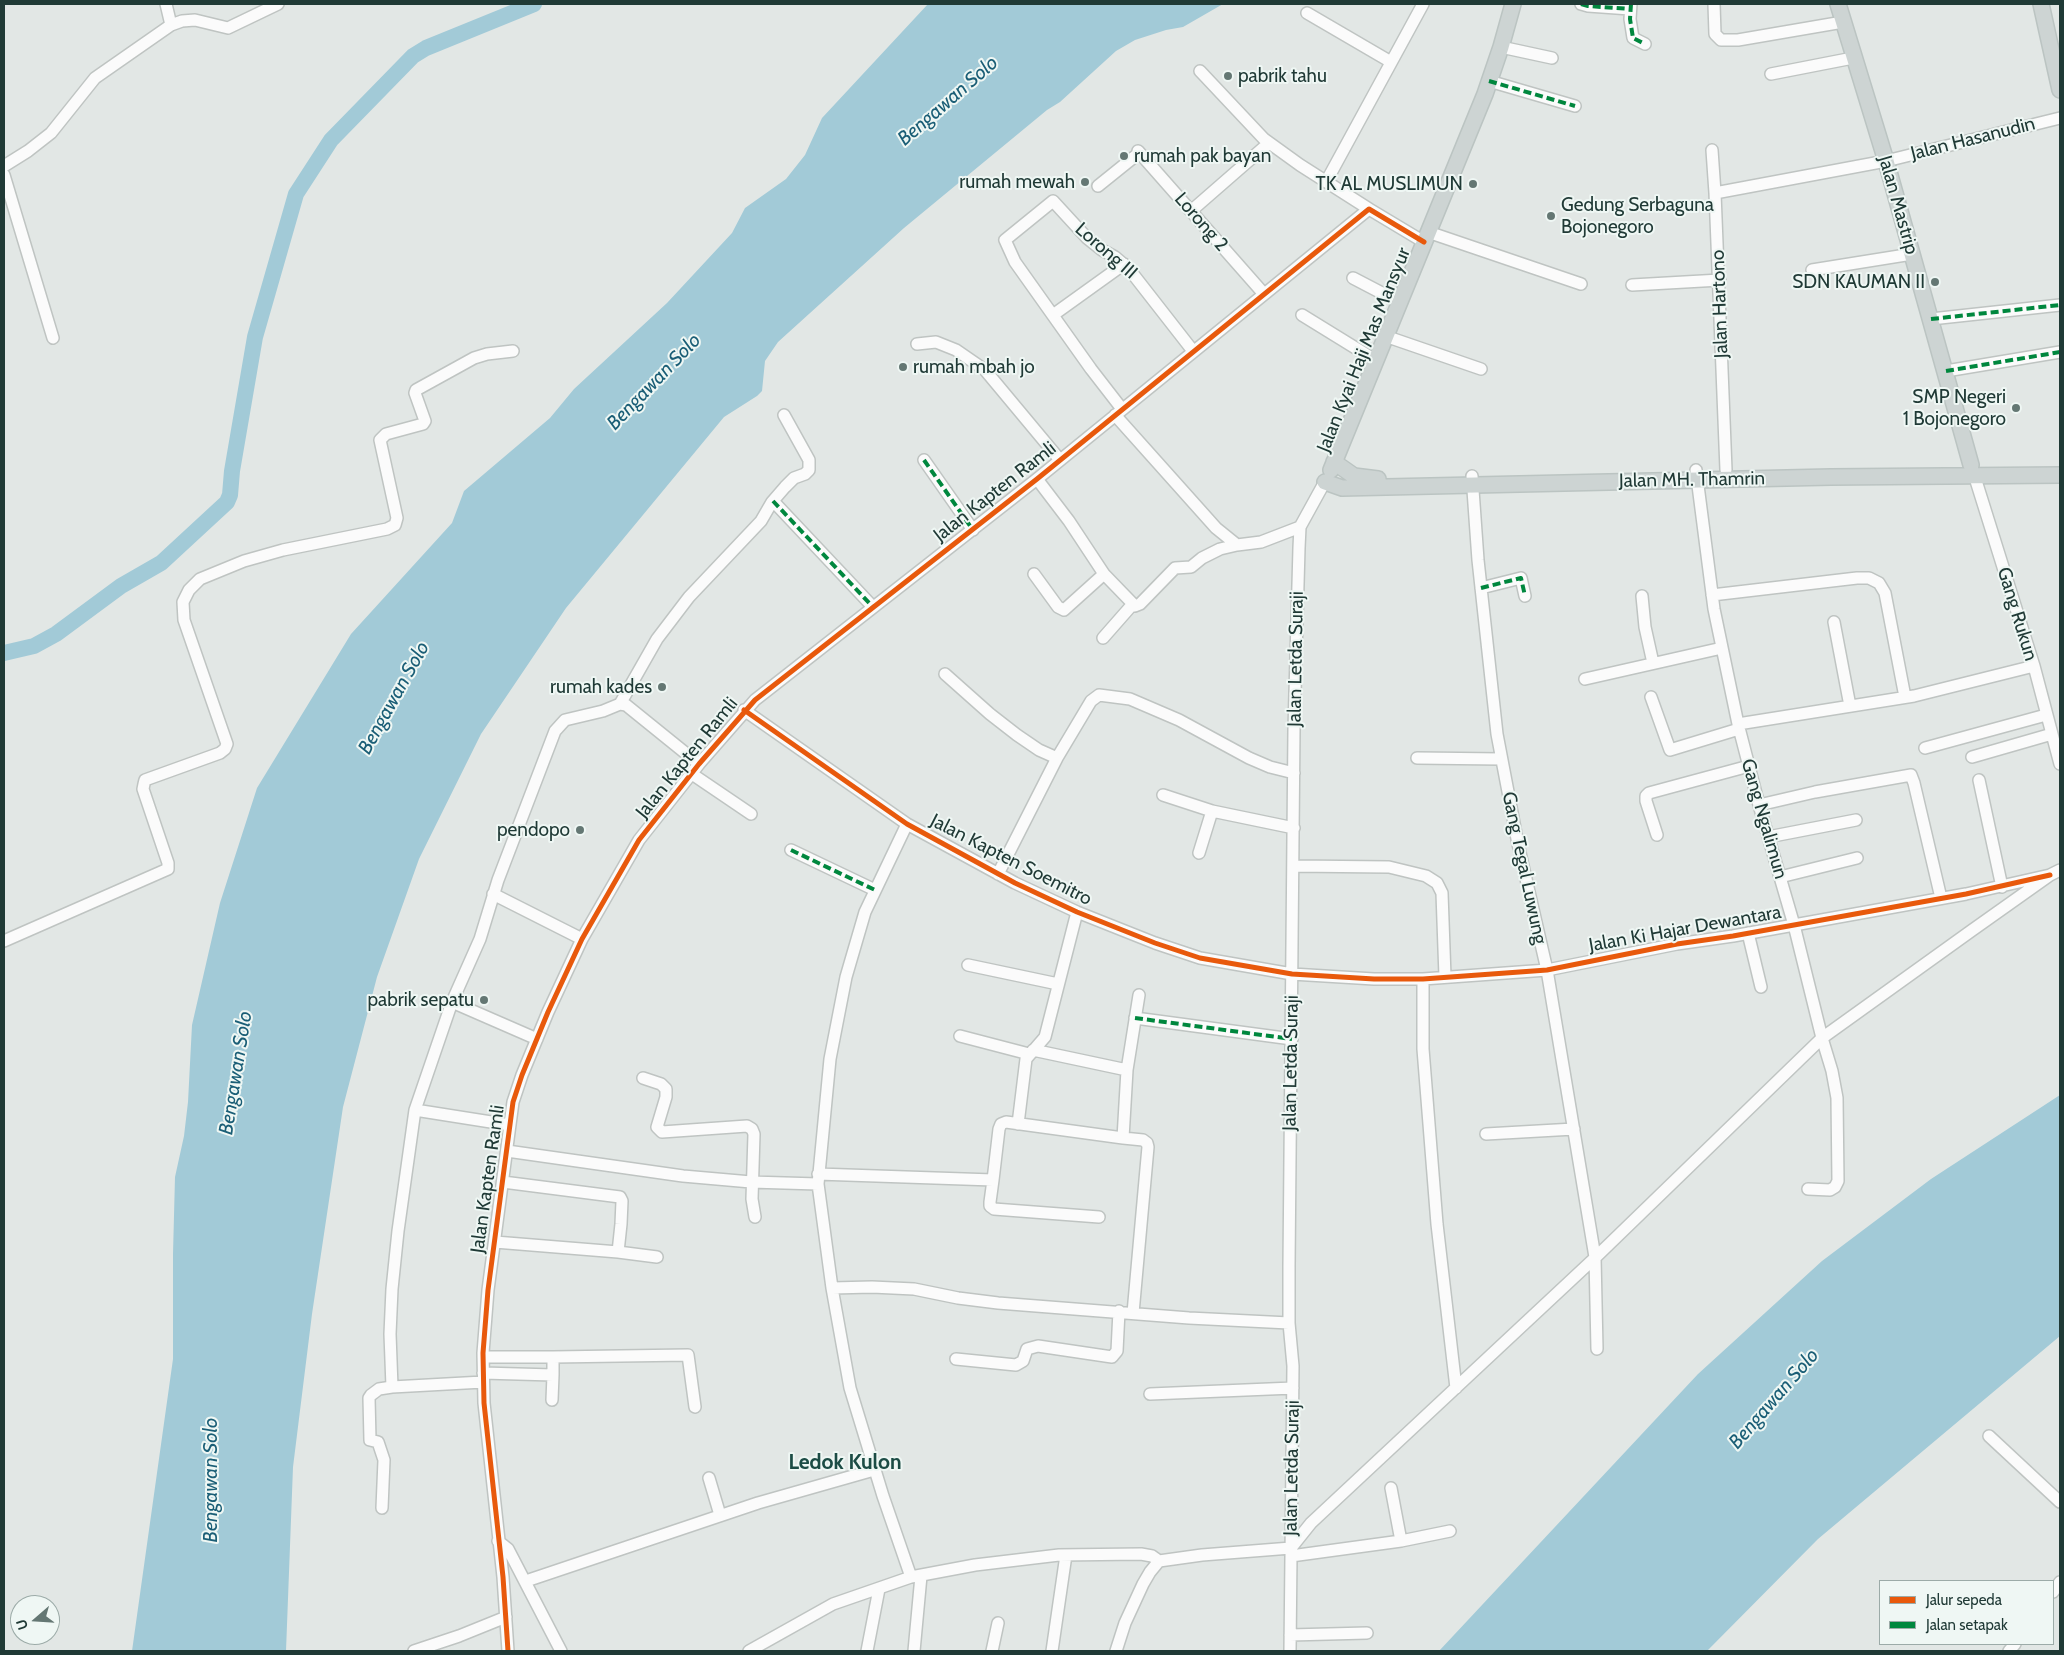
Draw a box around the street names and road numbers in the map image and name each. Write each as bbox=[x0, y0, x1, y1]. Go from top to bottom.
street label: Jalan Hasanudin bbox=[1908, 113, 2038, 165]
street label: Jalan Mastrip bbox=[1873, 153, 1923, 257]
street label: Lorong 2 bbox=[1169, 188, 1233, 256]
street label: Lorong III bbox=[1070, 218, 1142, 284]
street label: Jalan Kyai Haji Mas Mansyur bbox=[1312, 244, 1416, 456]
street label: Jalan Hartono bbox=[1707, 249, 1733, 359]
street label: Jalan Kapten Ramli bbox=[929, 437, 1061, 547]
street label: Jalan MH. Thamrin bbox=[1619, 467, 1765, 493]
street label: Gang Rukun bbox=[1992, 565, 2042, 663]
street label: Jalan Letda Suraji bbox=[1283, 591, 1309, 727]
street label: Jalan Kapten Ramli bbox=[631, 693, 743, 823]
street label: Gang Ngalimun bbox=[1736, 756, 1792, 882]
street label: Gang Tegal Luwung bbox=[1497, 790, 1551, 946]
street label: Jalan Kapten Soemitro bbox=[926, 809, 1096, 911]
street label: Jalan Ki Hajar Dewantara bbox=[1587, 901, 1783, 957]
street label: Jalan Letda Suraji bbox=[1278, 995, 1304, 1131]
street label: Jalan Kapten Ramli bbox=[466, 1104, 510, 1254]
street label: Jalan Letda Suraji bbox=[1279, 1400, 1305, 1536]

